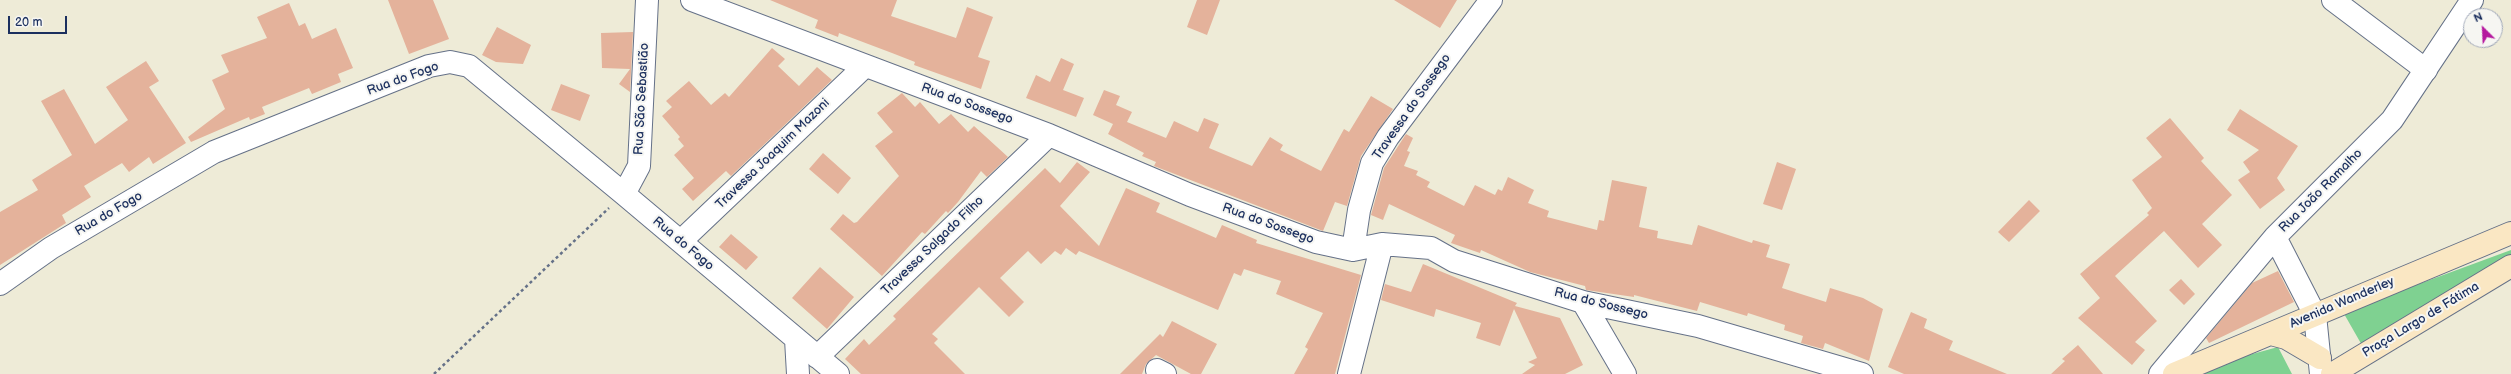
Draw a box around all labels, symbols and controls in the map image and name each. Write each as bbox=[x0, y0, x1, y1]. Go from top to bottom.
scale bar bbox=[10, 8, 69, 34]
north arrow bbox=[2463, 8, 2503, 48]
text: N bbox=[2472, 10, 2485, 25]
text: 20 m bbox=[15, 15, 42, 30]
street label: Rua São Sebastião bbox=[631, 43, 653, 155]
street label: Travessa do Sossego bbox=[1370, 51, 1454, 163]
street label: Rua do Fogo bbox=[365, 59, 441, 99]
street label: Rua do Sossego bbox=[919, 80, 1015, 128]
street label: Travessa Joaquim Mazoni bbox=[713, 95, 833, 213]
street label: Rua João Ramalho bbox=[2276, 146, 2366, 236]
street label: Rua do Fogo bbox=[72, 188, 146, 240]
street label: Travessa Salgado Filho bbox=[879, 193, 987, 299]
street label: Rua do Sossego bbox=[1220, 200, 1316, 248]
street label: Rua do Fogo bbox=[649, 214, 717, 274]
street label: Avenida Wanderley bbox=[2287, 274, 2397, 332]
street label: Praça Largo de Fátima bbox=[2360, 279, 2482, 361]
street label: Rua do Sossego bbox=[1552, 285, 1650, 323]

